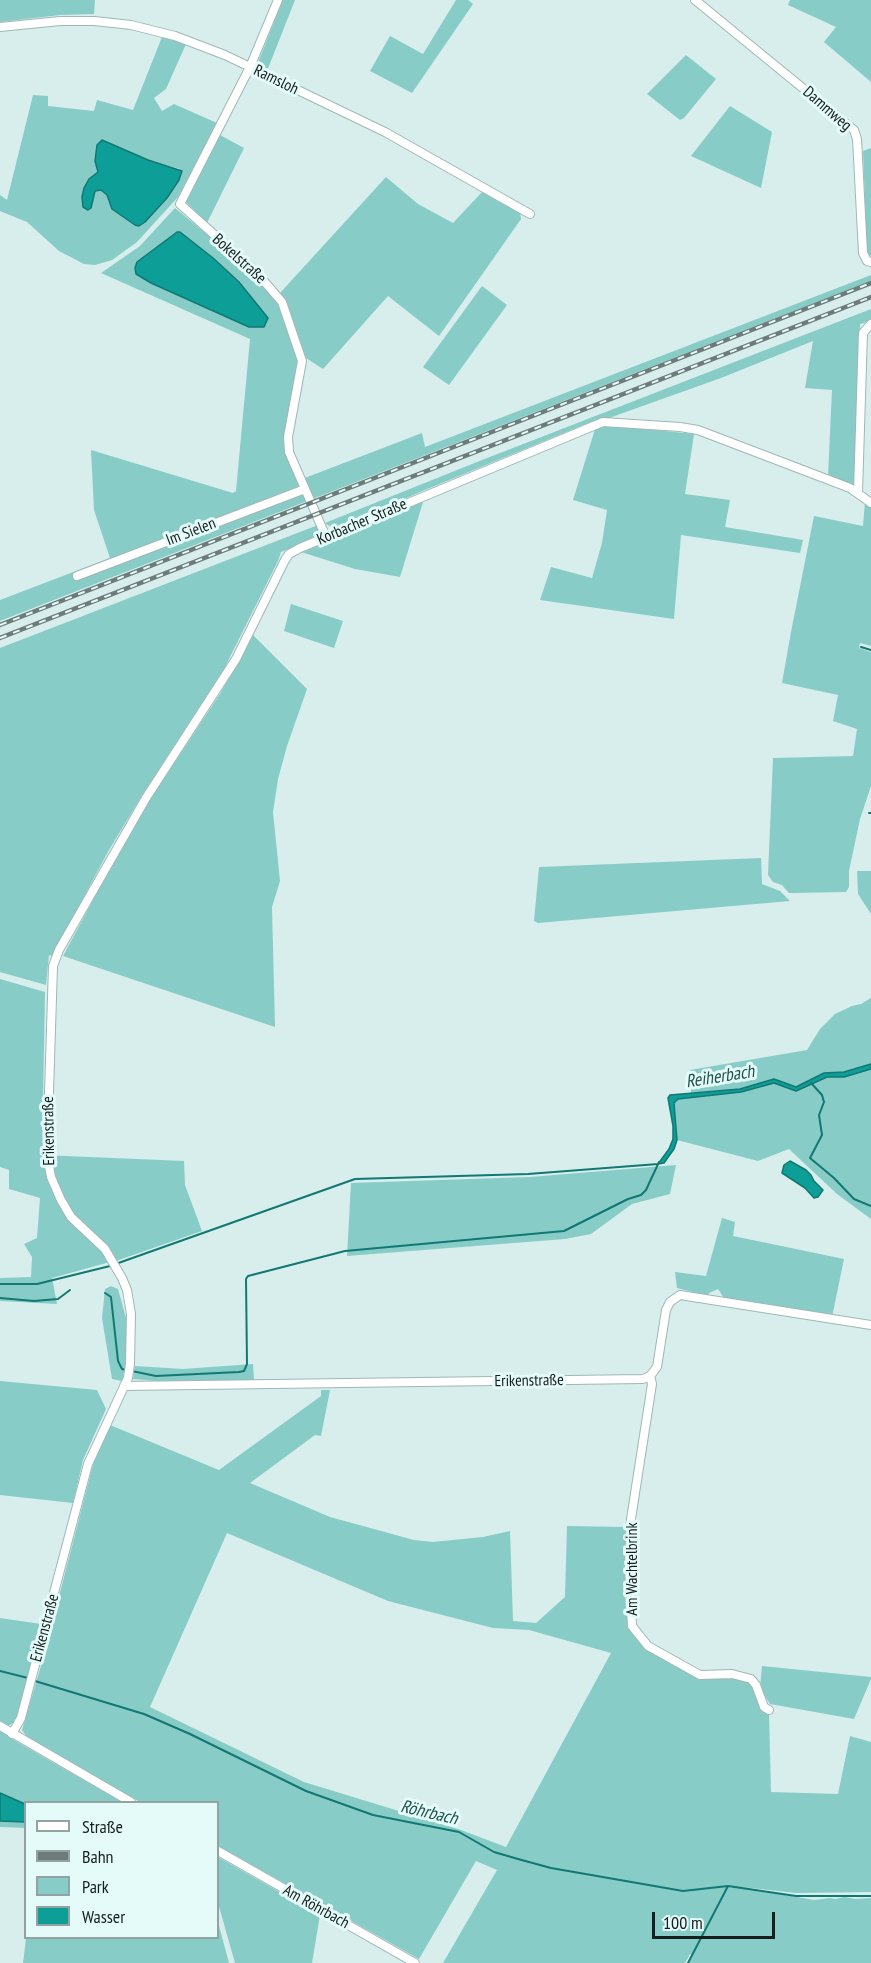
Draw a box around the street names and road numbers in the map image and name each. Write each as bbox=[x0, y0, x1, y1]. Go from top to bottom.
street label: Ramsloh bbox=[250, 61, 302, 99]
street label: Dammweg bbox=[799, 83, 855, 135]
street label: Bokelstraße bbox=[208, 230, 270, 288]
street label: Korbacher Straße bbox=[314, 495, 410, 549]
street label: Im Sielen bbox=[163, 514, 219, 550]
street label: Erikenstraße bbox=[39, 1096, 59, 1166]
street label: Erikenstraße bbox=[494, 1371, 564, 1391]
street label: Am Wachtelbrink bbox=[622, 1522, 642, 1616]
street label: Erikenstraße bbox=[27, 1592, 63, 1664]
street label: Am Röhrbach bbox=[279, 1881, 353, 1933]

